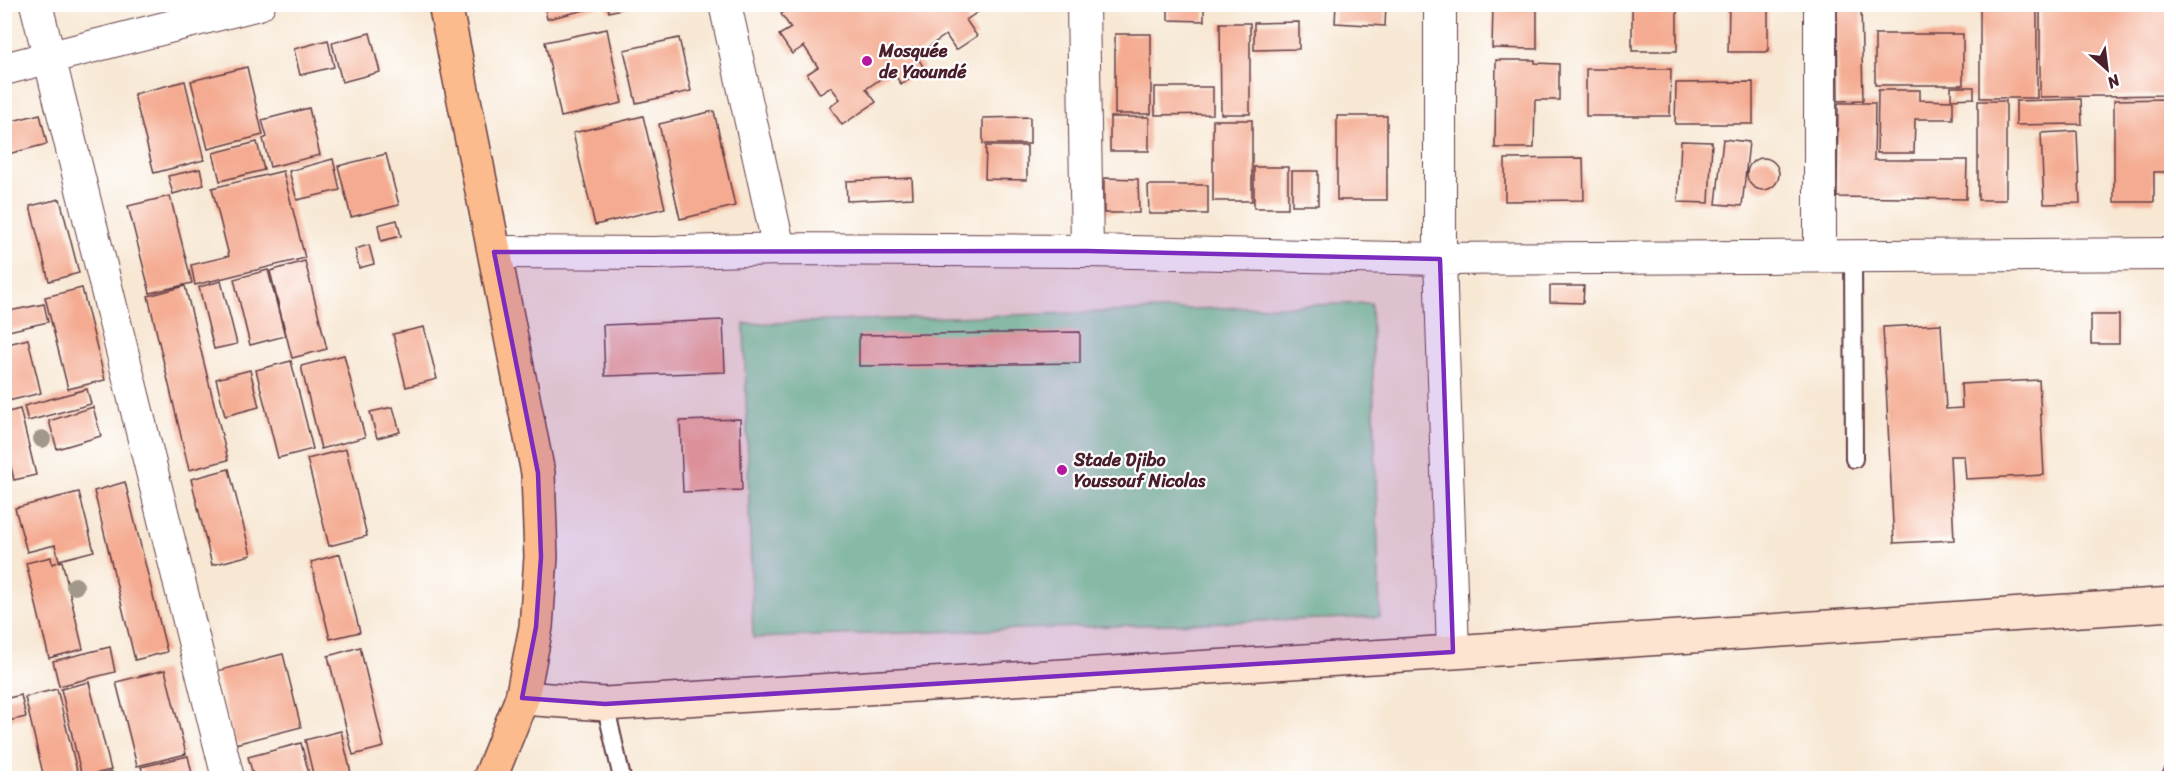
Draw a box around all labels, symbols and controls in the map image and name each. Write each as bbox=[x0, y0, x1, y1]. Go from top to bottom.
place label: Mosquée de Yaoundé bbox=[878, 35, 967, 88]
north arrow bbox=[2077, 39, 2137, 99]
marker: Mosquée de Yaoundé bbox=[860, 54, 874, 68]
text: N bbox=[2101, 66, 2126, 98]
place label: Stade Djibo Youssouf Nicolas bbox=[1073, 444, 1206, 497]
marker: Stade Djibo Youssouf Nicolas bbox=[1055, 463, 1069, 477]

